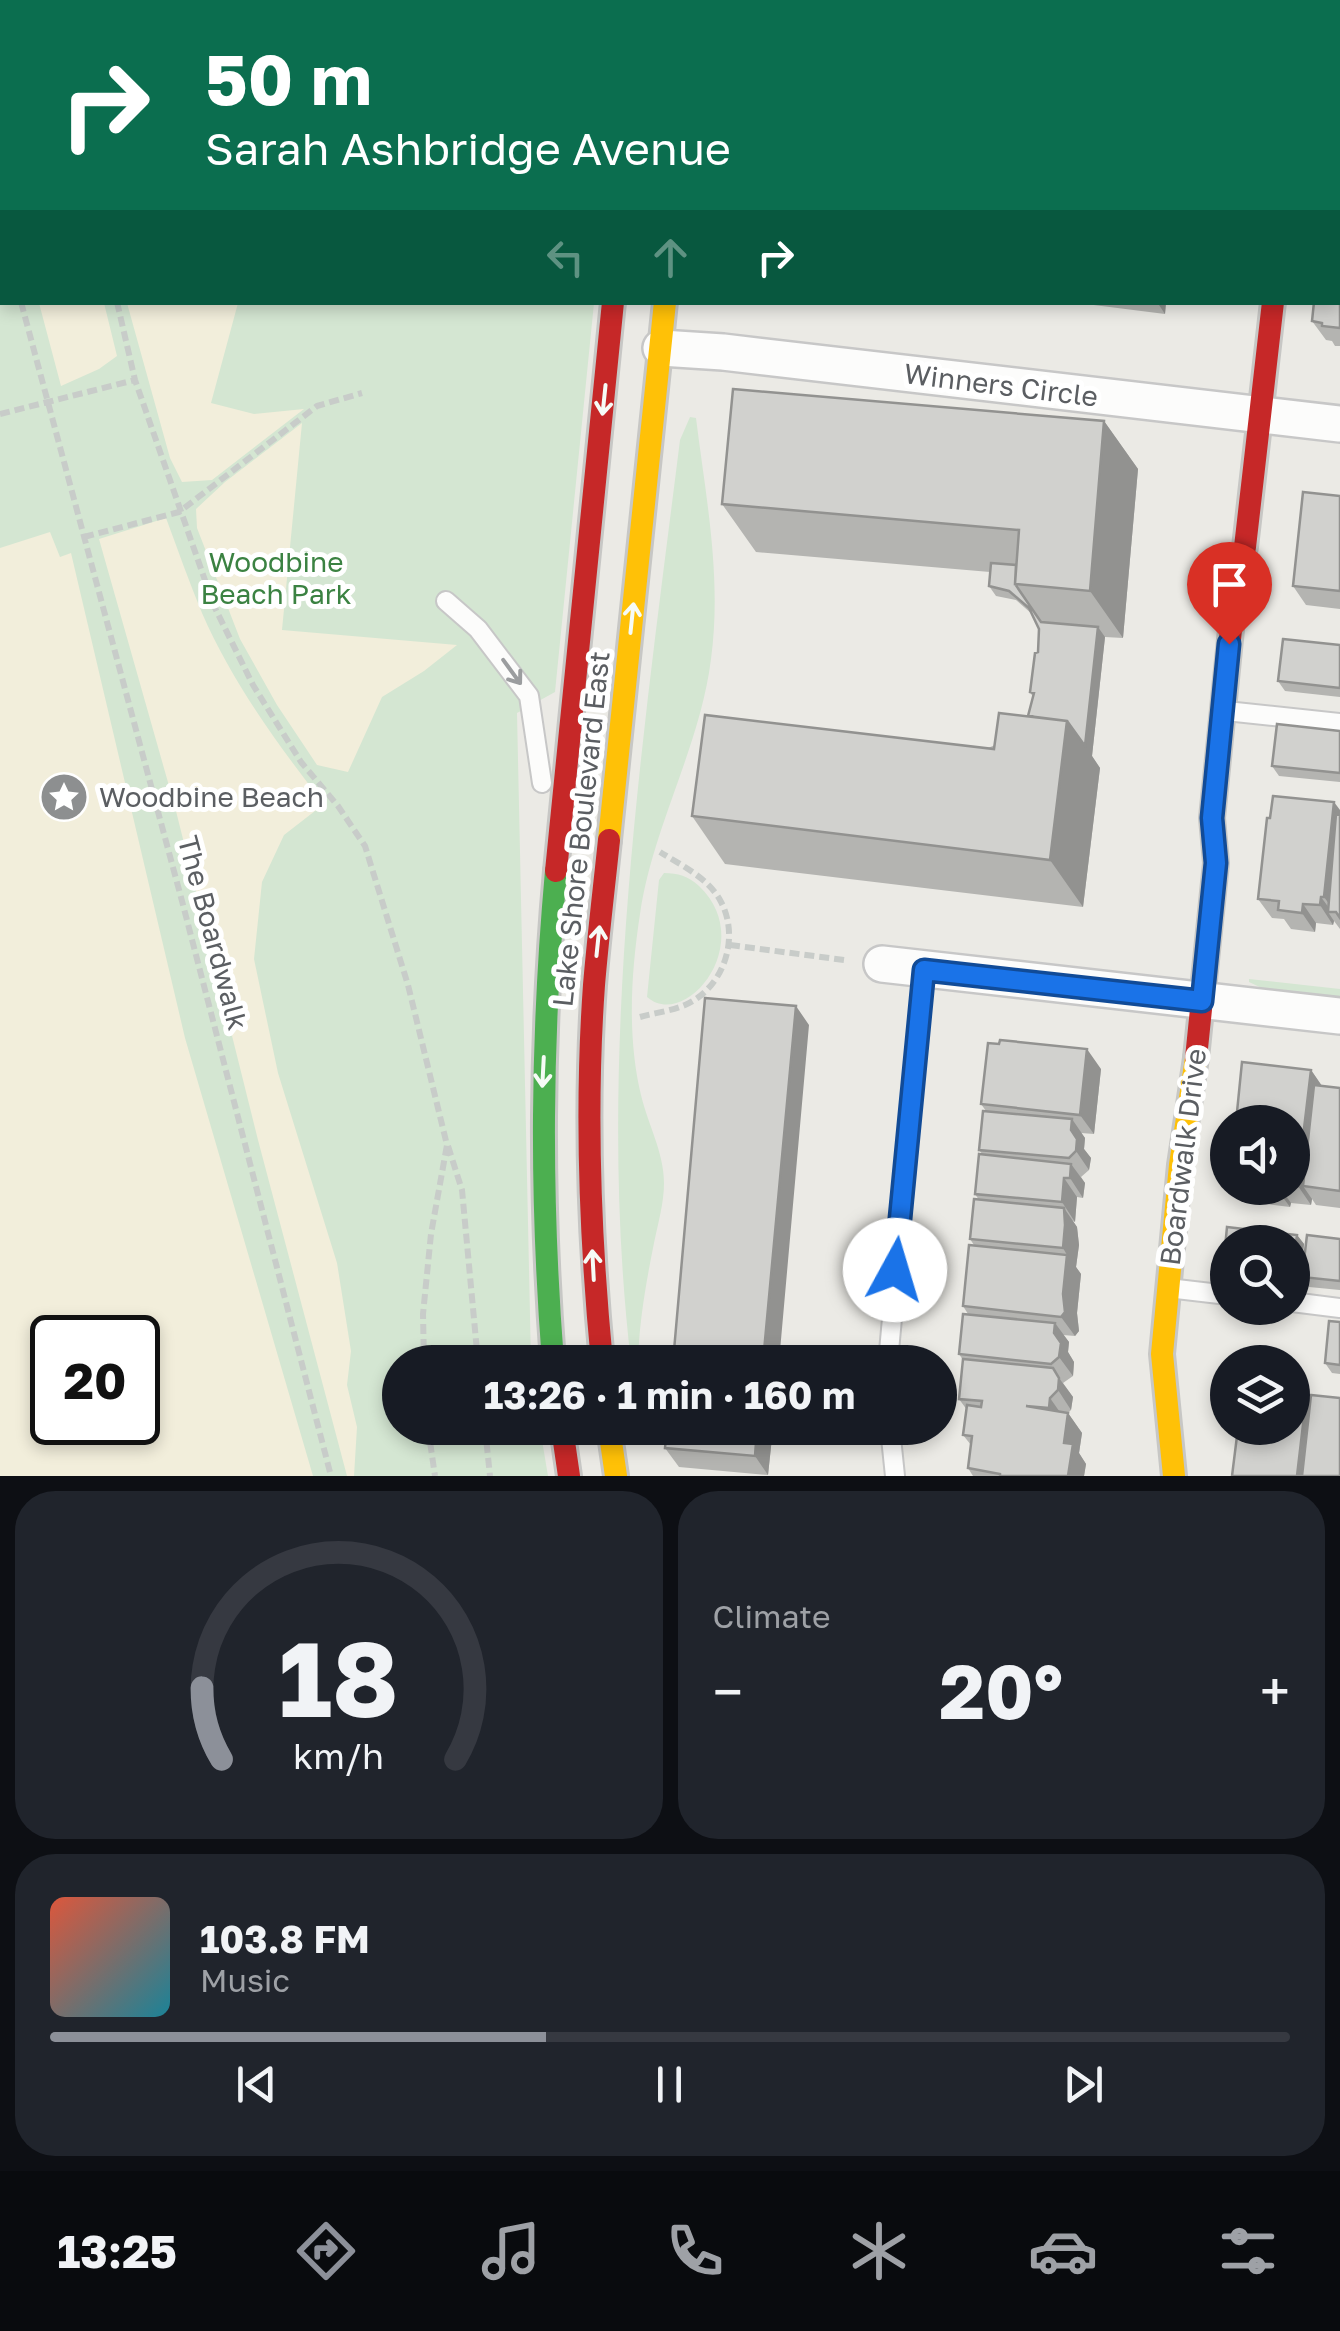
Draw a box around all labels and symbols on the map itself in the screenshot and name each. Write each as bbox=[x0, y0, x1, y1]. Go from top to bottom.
street label: Winners Circle bbox=[902, 356, 1100, 413]
one-way arrow bbox=[594, 383, 613, 415]
pin bbox=[1187, 542, 1272, 645]
park label: Woodbine Beach Park bbox=[201, 545, 352, 610]
one-way arrow bbox=[623, 602, 642, 634]
street label: Lake Shore Boulevard East bbox=[545, 649, 616, 1008]
one-way arrow bbox=[502, 658, 523, 685]
place icon: Woodbine Beach bbox=[38, 771, 90, 823]
place label: Woodbine Beach bbox=[99, 780, 324, 813]
street label: The Boardwalk bbox=[172, 832, 255, 1034]
one-way arrow bbox=[589, 925, 608, 957]
street label: Boardwalk Drive bbox=[1153, 1047, 1212, 1267]
one-way arrow bbox=[533, 1055, 552, 1087]
position arrow bbox=[843, 1218, 947, 1322]
one-way arrow bbox=[583, 1250, 602, 1282]
speed limit sign: 20 bbox=[30, 1315, 160, 1445]

